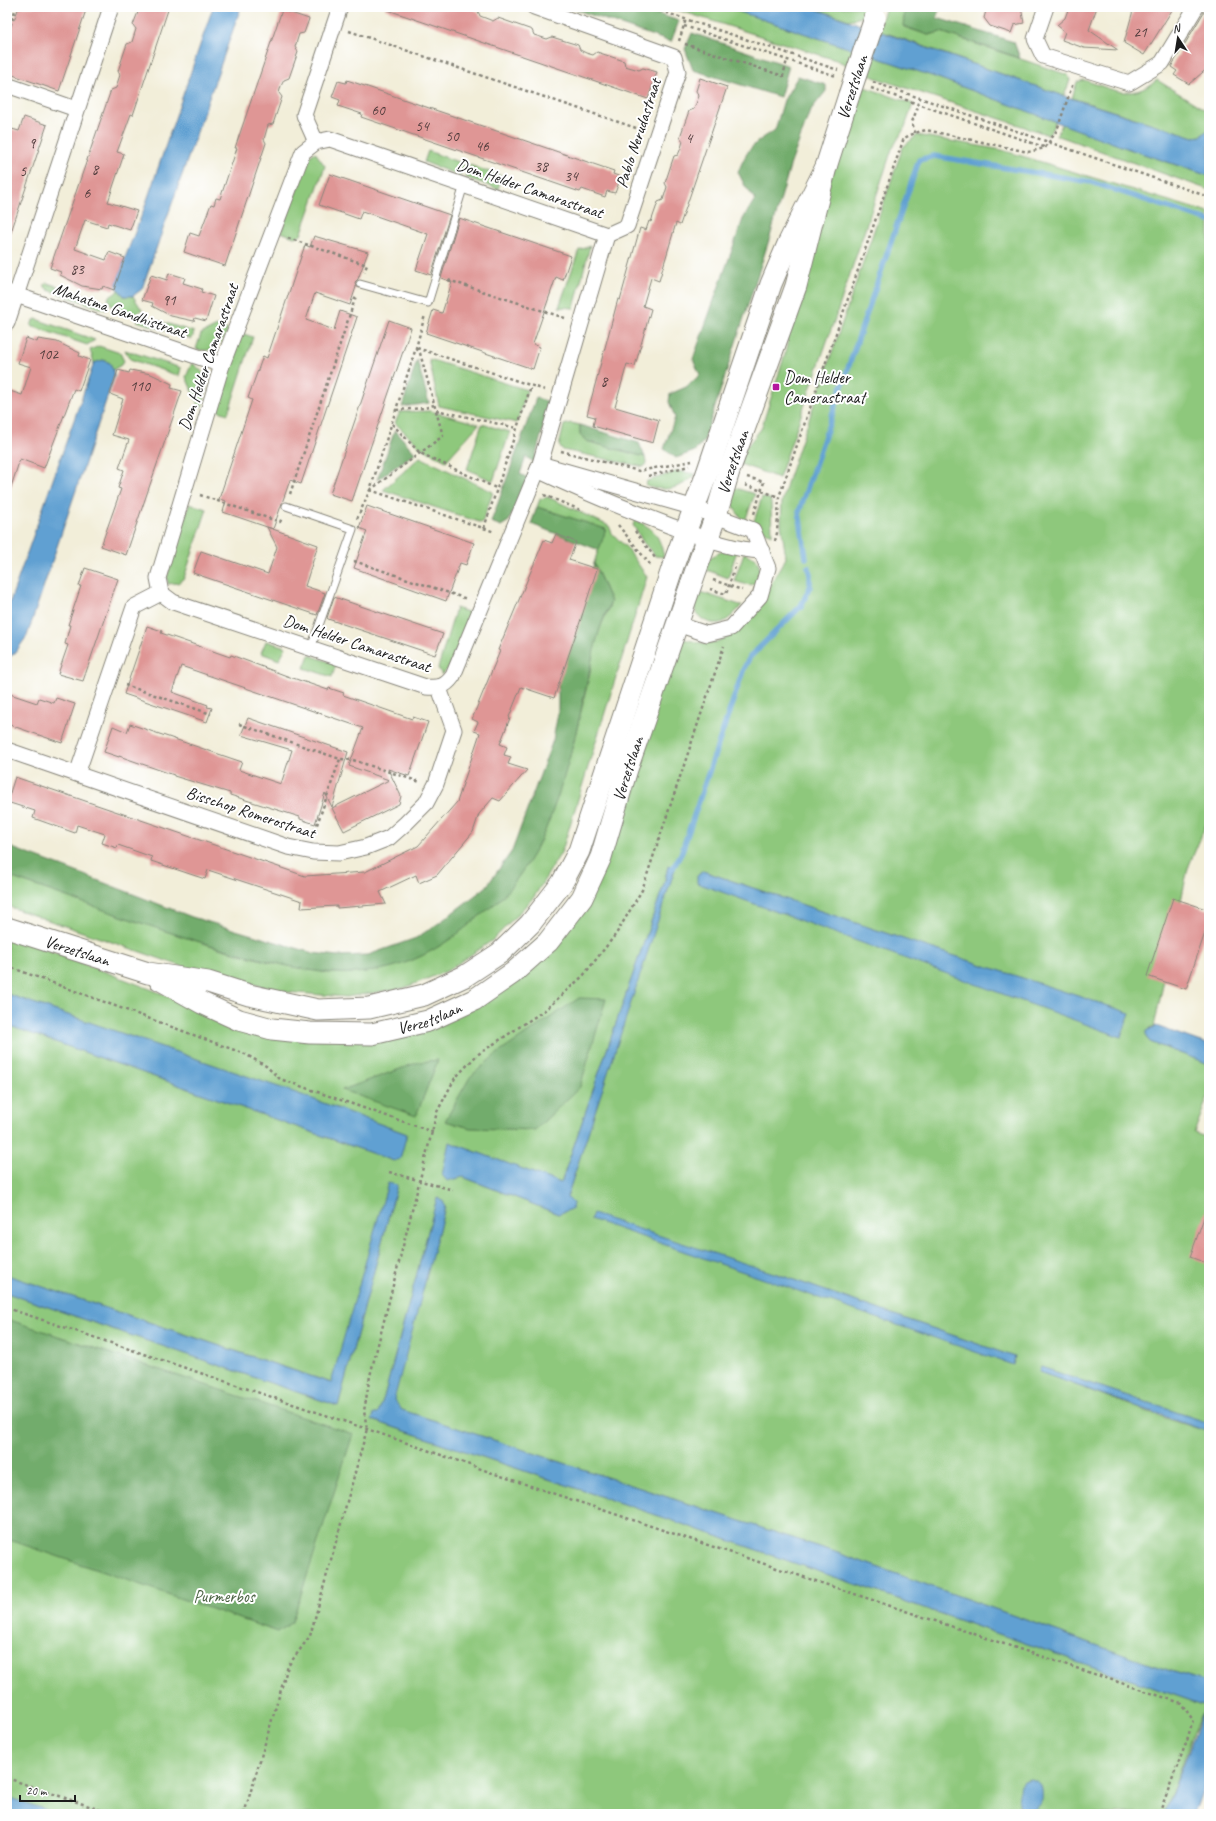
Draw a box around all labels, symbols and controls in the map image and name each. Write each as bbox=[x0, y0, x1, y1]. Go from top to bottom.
north arrow bbox=[1158, 18, 1198, 58]
text: N bbox=[1171, 20, 1183, 36]
house number: 21 bbox=[1133, 23, 1148, 42]
street label: Verzetslaan bbox=[832, 51, 873, 122]
street label: Pablo Nerudastraat bbox=[611, 74, 667, 190]
house number: 60 bbox=[371, 101, 386, 120]
house number: 54 bbox=[415, 117, 430, 136]
house number: 50 bbox=[445, 127, 460, 146]
house number: 4 bbox=[686, 129, 694, 148]
house number: 9 bbox=[29, 134, 37, 153]
house number: 46 bbox=[475, 137, 490, 156]
street label: Dom Helder Camarastraat bbox=[454, 154, 608, 224]
house number: 38 bbox=[534, 157, 549, 176]
house number: 8 bbox=[92, 160, 100, 179]
house number: 5 bbox=[20, 162, 28, 181]
house number: 34 bbox=[564, 167, 579, 186]
house number: 6 bbox=[84, 184, 92, 203]
house number: 83 bbox=[70, 260, 85, 279]
street label: Mahatma Gandhistraat bbox=[51, 278, 191, 344]
street label: Dom Helder Camarastraat bbox=[174, 279, 244, 433]
house number: 91 bbox=[162, 291, 177, 310]
house number: 102 bbox=[38, 345, 59, 364]
place label: Dom Helder Camerastraat bbox=[784, 367, 867, 408]
house number: 8 bbox=[601, 372, 609, 391]
house number: 110 bbox=[130, 377, 151, 396]
marker: Dom Helder Camerastraat bbox=[771, 382, 781, 392]
street label: Verzetslaan bbox=[713, 426, 755, 497]
street label: Dom Helder Camarastraat bbox=[281, 610, 435, 678]
street label: Verzetslaan bbox=[608, 732, 649, 803]
street label: Bisschop Romerostraat bbox=[184, 782, 320, 844]
street label: Verzetslaan bbox=[42, 931, 114, 972]
street label: Verzetslaan bbox=[395, 997, 466, 1039]
park label: Purmerbos bbox=[193, 1586, 256, 1607]
scale bar bbox=[20, 1777, 75, 1803]
text: 20 m bbox=[26, 1783, 48, 1799]

